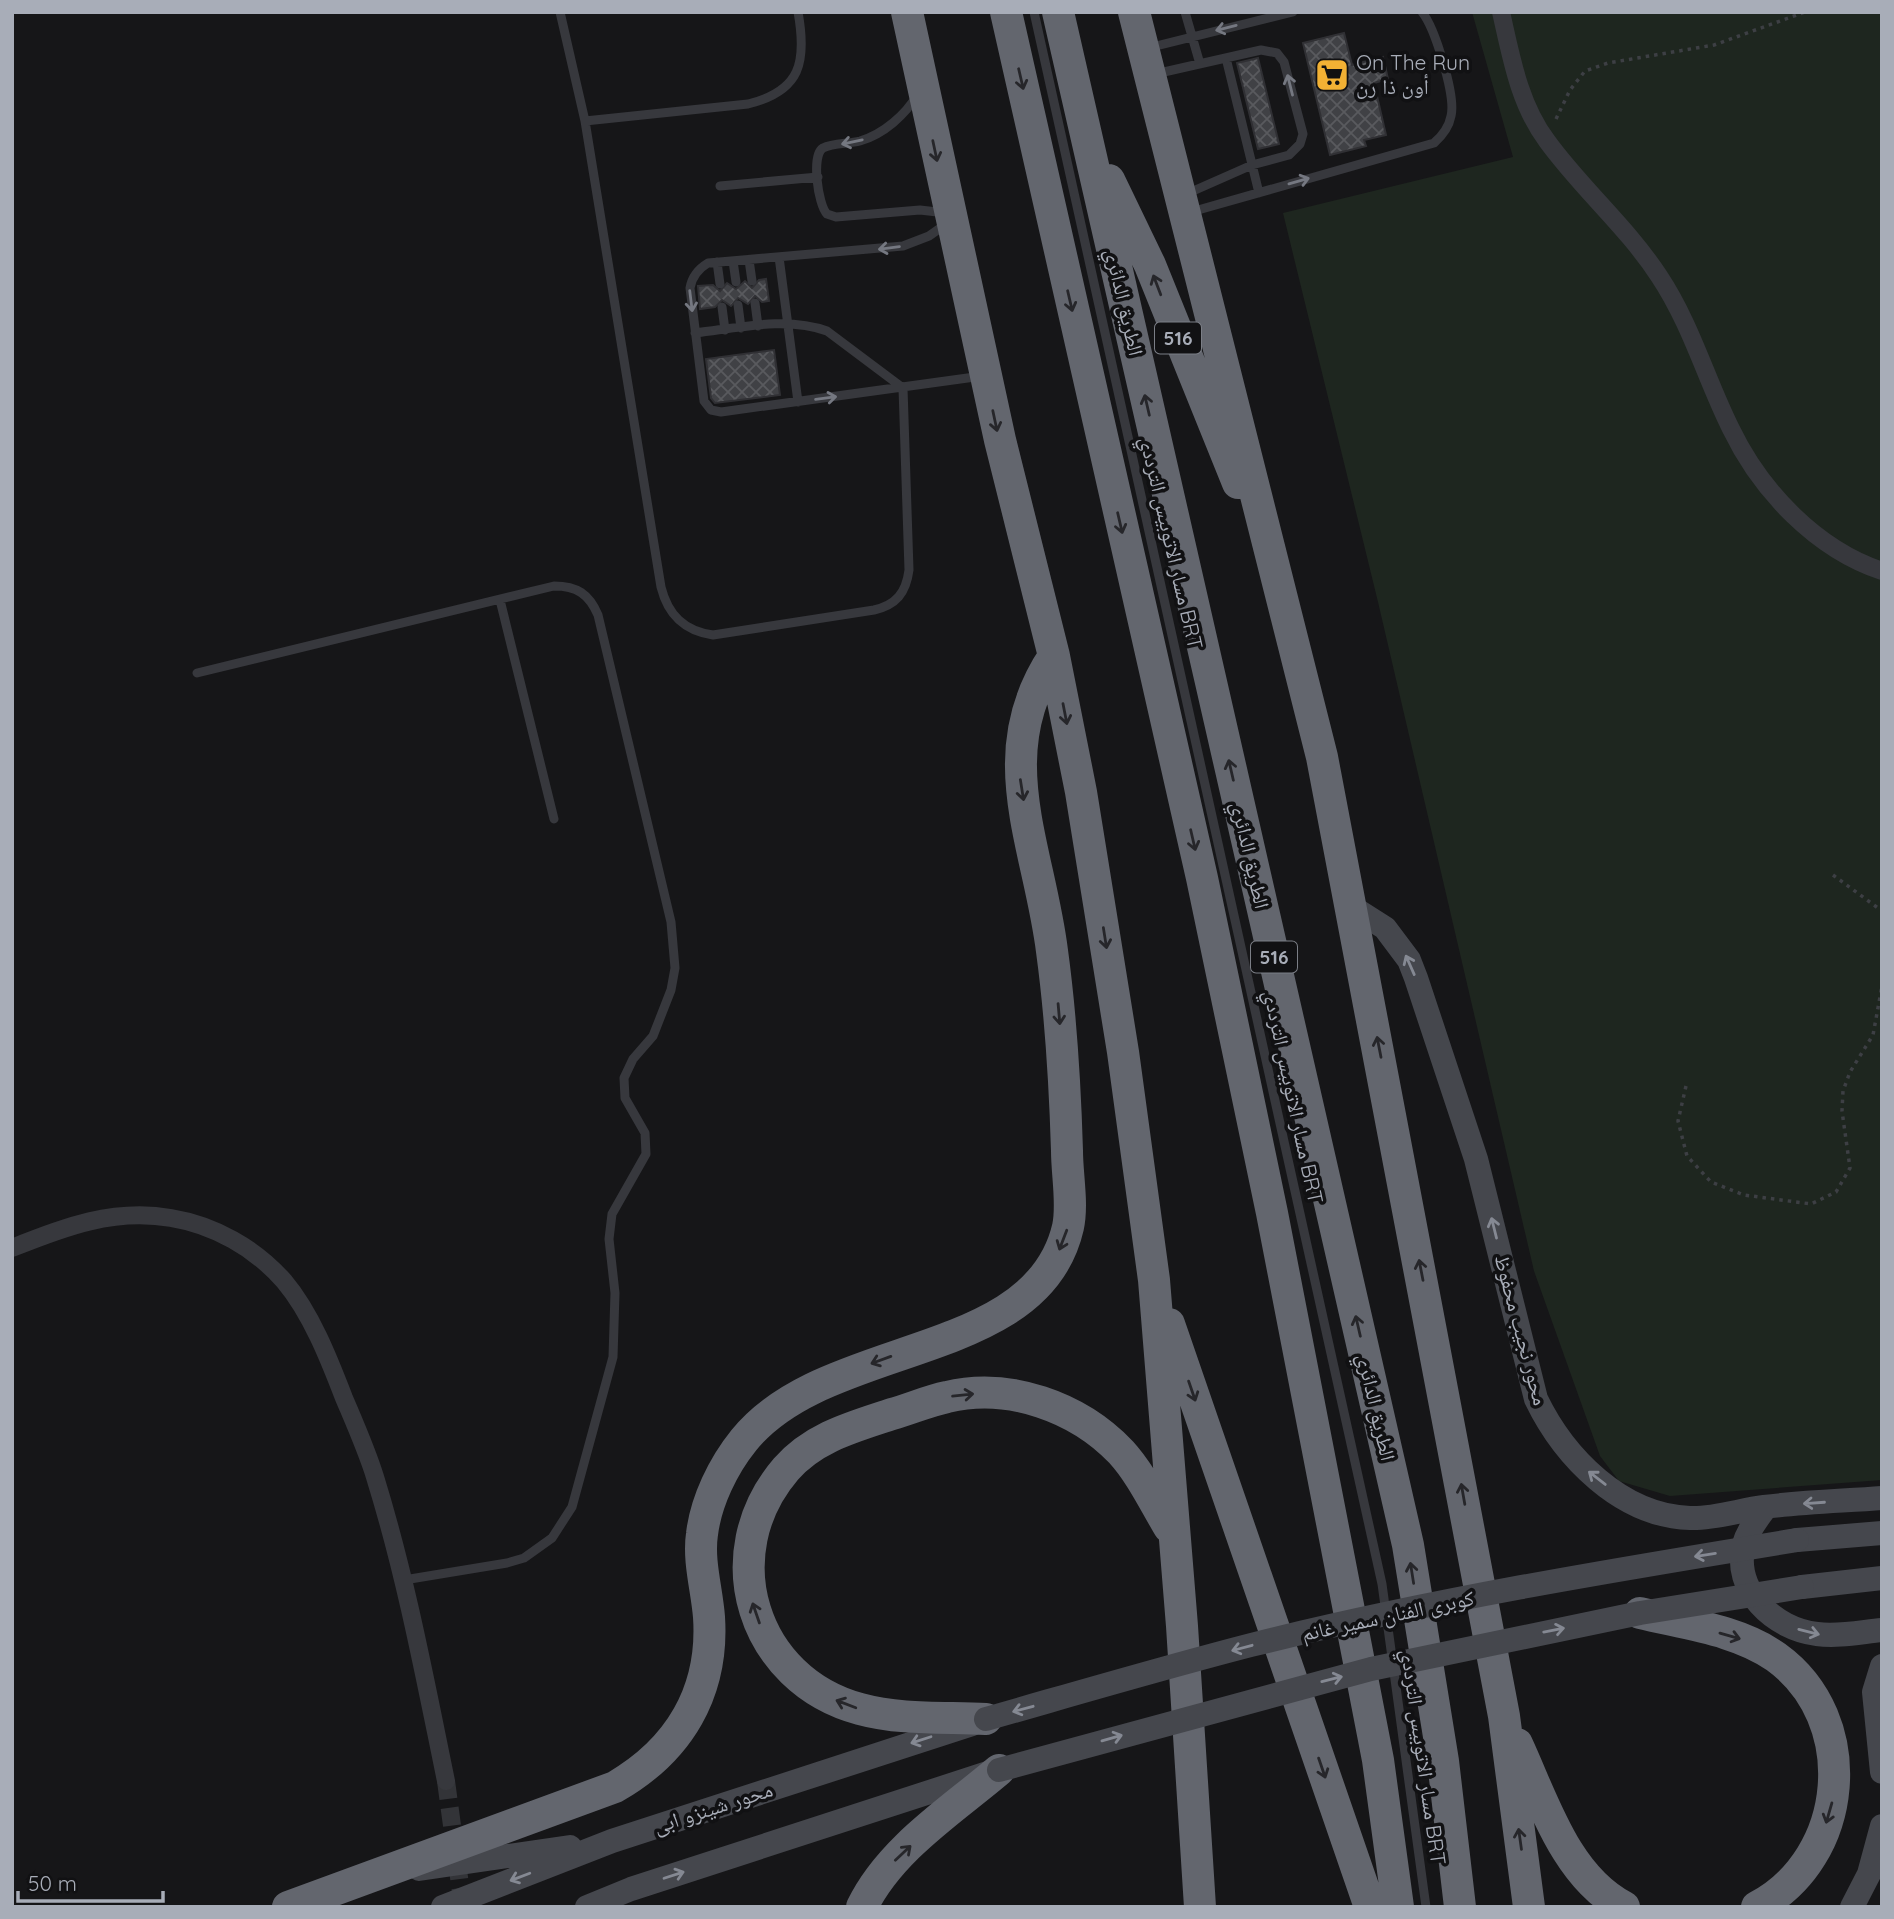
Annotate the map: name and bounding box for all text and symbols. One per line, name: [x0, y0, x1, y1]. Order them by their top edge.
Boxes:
one-way arrow: [1216, 22, 1238, 35]
place label: On The Run أون ذا رن: [1356, 49, 1470, 99]
supermarket icon: On The Run أون ذا رن: [1313, 56, 1351, 94]
one-way arrow: [1014, 67, 1028, 90]
one-way arrow: [1283, 74, 1296, 97]
one-way arrow: [841, 135, 864, 149]
one-way arrow: [929, 139, 943, 162]
one-way arrow: [1288, 174, 1310, 187]
one-way arrow: [878, 242, 901, 255]
street label: الطريق الدائري: [1096, 246, 1150, 359]
one-way arrow: [1150, 275, 1163, 297]
one-way arrow: [1064, 289, 1078, 312]
one-way arrow: [685, 290, 698, 312]
road number: 516: [1155, 322, 1201, 354]
one-way arrow: [814, 391, 836, 404]
one-way arrow: [1139, 394, 1153, 417]
one-way arrow: [989, 409, 1003, 432]
street label: مسار الاتوبيس الترددي BRT: [1131, 434, 1209, 653]
one-way arrow: [1114, 511, 1128, 534]
one-way arrow: [1059, 702, 1073, 725]
one-way arrow: [1224, 759, 1237, 782]
one-way arrow: [1016, 778, 1029, 801]
street label: الطريق الدائري: [1222, 799, 1276, 912]
one-way arrow: [1187, 828, 1201, 851]
one-way arrow: [1099, 926, 1112, 949]
road number: 516: [1251, 942, 1297, 973]
one-way arrow: [1403, 955, 1416, 976]
street label: مسار الاتوبيس الترددي BRT: [1254, 988, 1329, 1207]
one-way arrow: [1053, 1002, 1066, 1025]
one-way arrow: [1371, 1036, 1385, 1059]
one-way arrow: [1487, 1218, 1500, 1240]
one-way arrow: [1055, 1229, 1068, 1251]
street label: محور نجيب محفوظ: [1489, 1251, 1555, 1408]
one-way arrow: [1414, 1259, 1427, 1282]
one-way arrow: [1351, 1316, 1364, 1338]
street label: الطريق الدائري: [1348, 1351, 1402, 1464]
one-way arrow: [870, 1355, 892, 1367]
one-way arrow: [1187, 1379, 1199, 1401]
one-way arrow: [951, 1388, 974, 1401]
one-way arrow: [1588, 1471, 1606, 1486]
one-way arrow: [1456, 1483, 1469, 1506]
one-way arrow: [1803, 1497, 1825, 1510]
one-way arrow: [1694, 1549, 1717, 1562]
one-way arrow: [1405, 1562, 1418, 1584]
street label: كوبرى الفنان سمير غانم: [1299, 1584, 1477, 1648]
one-way arrow: [749, 1603, 761, 1625]
one-way arrow: [1542, 1622, 1565, 1636]
one-way arrow: [1797, 1626, 1819, 1639]
one-way arrow: [1718, 1630, 1741, 1643]
one-way arrow: [1231, 1642, 1254, 1655]
street label: مسار الاتوبيس الترددي BRT: [1392, 1647, 1452, 1867]
one-way arrow: [1320, 1672, 1343, 1685]
one-way arrow: [835, 1696, 857, 1709]
one-way arrow: [1012, 1703, 1034, 1716]
one-way arrow: [1101, 1731, 1123, 1744]
one-way arrow: [910, 1735, 932, 1747]
one-way arrow: [1317, 1757, 1329, 1779]
street label: محور شينزو ابى: [650, 1776, 776, 1840]
one-way arrow: [1822, 1802, 1835, 1824]
one-way arrow: [1514, 1828, 1527, 1851]
one-way arrow: [894, 1844, 911, 1861]
scale bar: [18, 1860, 163, 1904]
one-way arrow: [663, 1868, 685, 1881]
text: 50 m: [28, 1870, 77, 1896]
one-way arrow: [510, 1871, 532, 1884]

